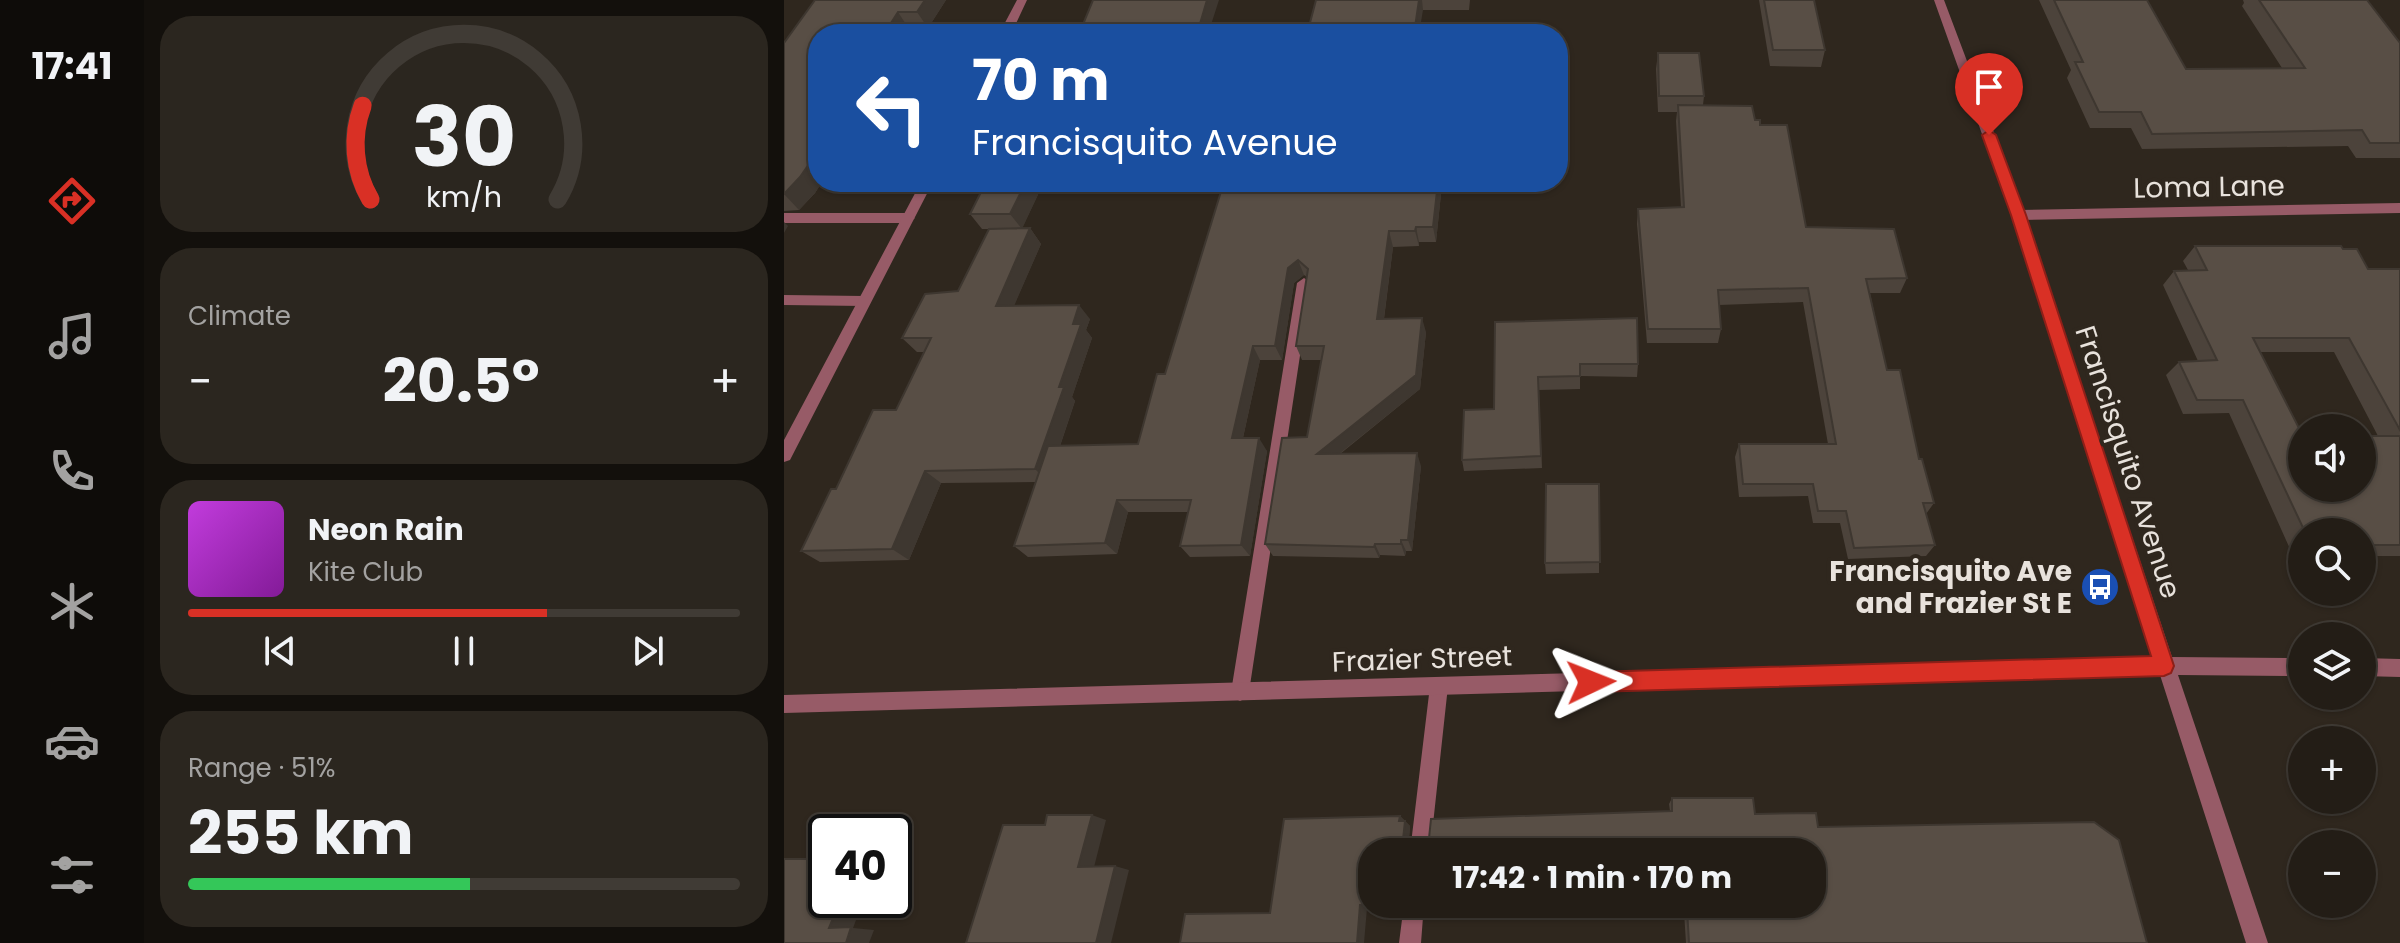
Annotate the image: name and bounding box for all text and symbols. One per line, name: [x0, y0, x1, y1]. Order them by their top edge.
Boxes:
text: 17:41: [32, 41, 112, 92]
text: 70 m: [972, 41, 1110, 120]
pin: [1955, 53, 2023, 135]
icon: left: [840, 56, 944, 160]
icon: arrive: [1967, 65, 2011, 109]
text: 30: [412, 78, 516, 194]
text: Francisquito Avenue: [972, 117, 1338, 168]
street label: Loma Lane: [2133, 166, 2285, 208]
icon: directions: [44, 173, 100, 229]
text: km/h: [426, 177, 502, 217]
text: Climate: [188, 298, 291, 334]
icon: music: [44, 308, 100, 364]
street label: Francisquito Avenue: [2066, 321, 2190, 603]
text: 20.5°: [383, 339, 540, 423]
text: −: [188, 351, 212, 412]
text: +: [710, 351, 740, 412]
map controls: [2288, 414, 2376, 918]
button: sound: [2288, 414, 2376, 502]
icon: phone: [44, 443, 100, 499]
text: Neon Rain: [308, 508, 464, 551]
button: search: [2288, 518, 2376, 606]
place label: Francisquito Ave and Frazier St E: [1829, 552, 2072, 623]
text: Kite Club: [308, 554, 423, 590]
bus stop icon: Francisquito Ave and Frazier St E: [2079, 566, 2121, 608]
icon: climate: [44, 578, 100, 634]
button: layers: [2288, 622, 2376, 710]
icon: previous: [258, 629, 302, 673]
icon: pause: [442, 629, 486, 673]
icon: next: [626, 629, 670, 673]
street label: Frazier Street: [1331, 636, 1513, 682]
position arrow: [1549, 640, 1633, 724]
icon: car: [44, 713, 100, 769]
button: +: [2288, 726, 2376, 814]
text: Range · 51%: [188, 750, 336, 786]
text: 255 km: [188, 791, 414, 875]
speed limit sign: 40: [808, 814, 912, 918]
button: −: [2288, 830, 2376, 918]
icon: filters: [44, 847, 100, 903]
text: 17:42 · 1 min · 170 m: [1452, 856, 1732, 899]

